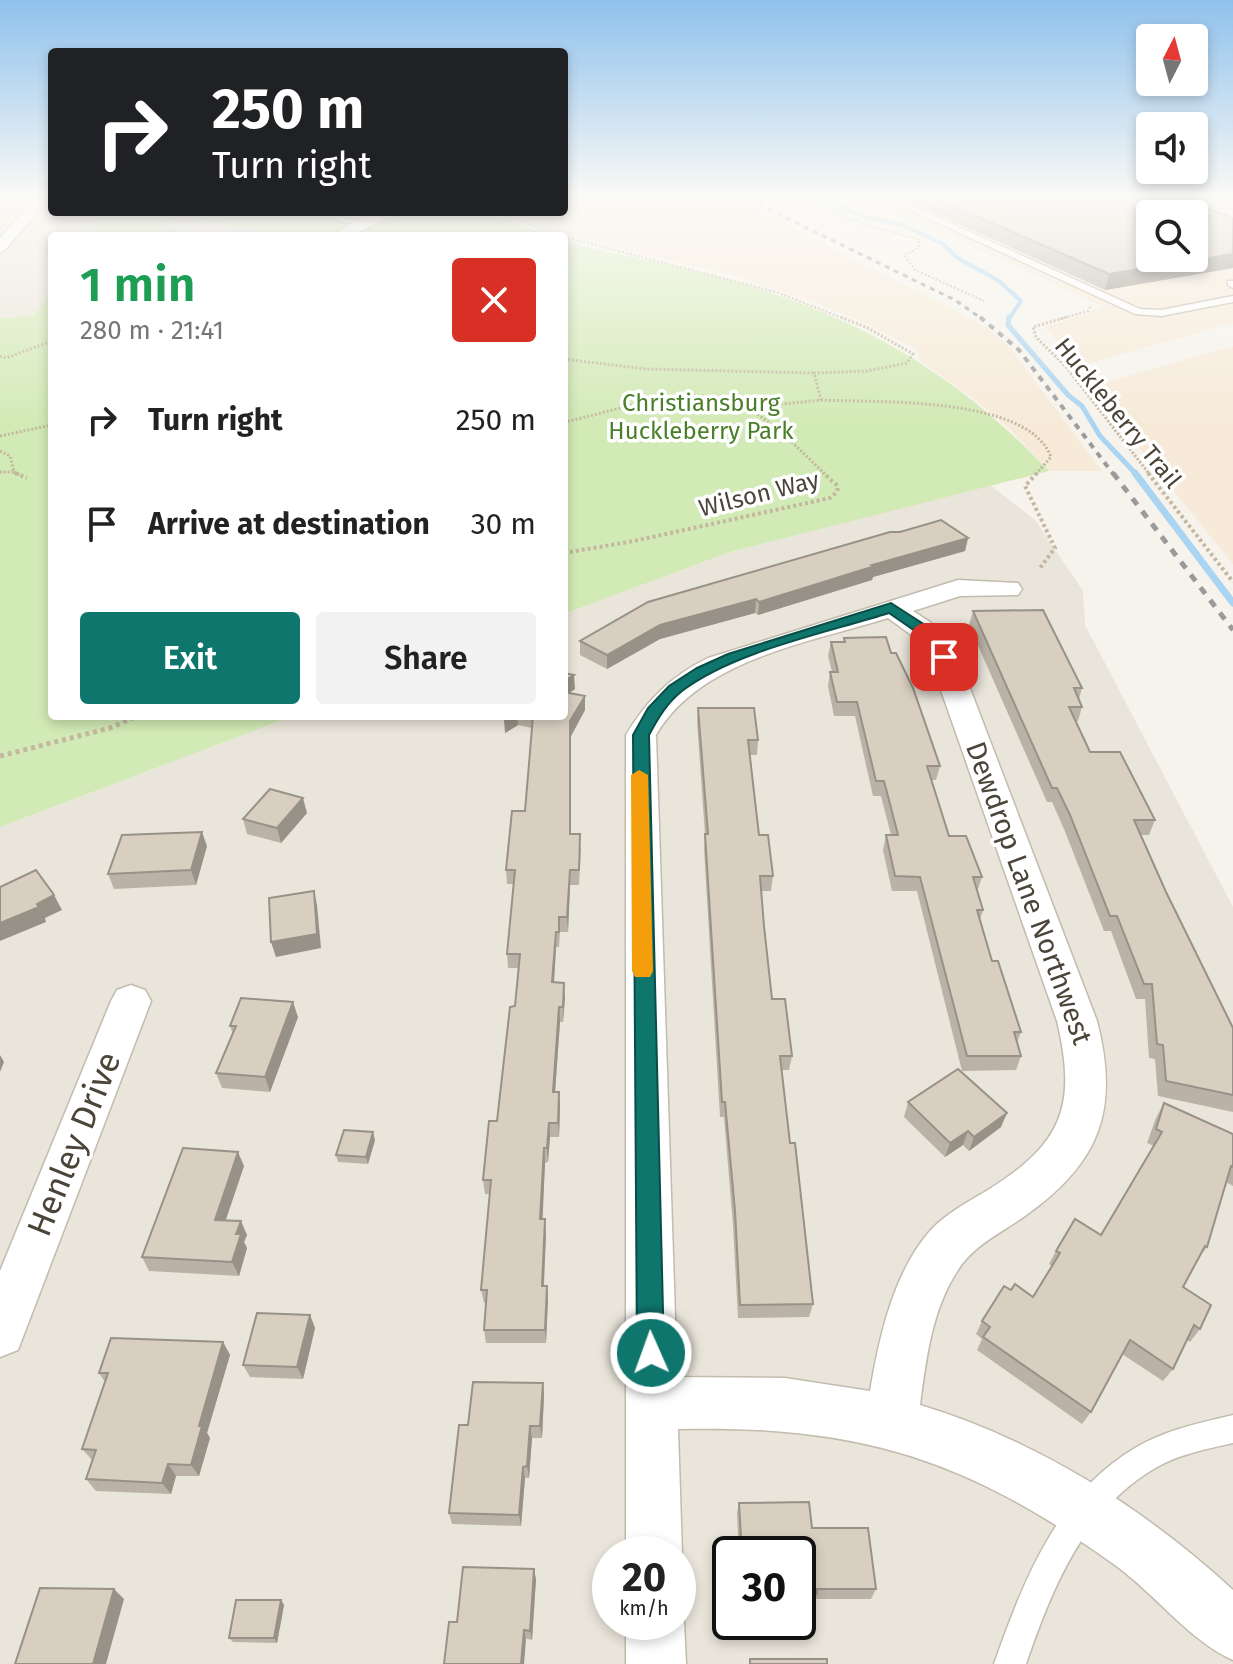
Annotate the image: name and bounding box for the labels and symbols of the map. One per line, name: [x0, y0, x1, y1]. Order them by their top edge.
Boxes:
north arrow: [1136, 24, 1208, 96]
street label: Huckleberry Trail: [1049, 332, 1187, 494]
park label: Christiansburg Huckleberry Park: [608, 389, 794, 445]
street label: Wilson Way: [696, 466, 822, 522]
pin: [910, 623, 978, 691]
street label: Dewdrop Lane Northwest: [959, 737, 1099, 1050]
street label: Henley Drive: [18, 1046, 130, 1242]
position arrow: [609, 1311, 693, 1395]
speed limit sign: 30: [712, 1536, 816, 1640]

